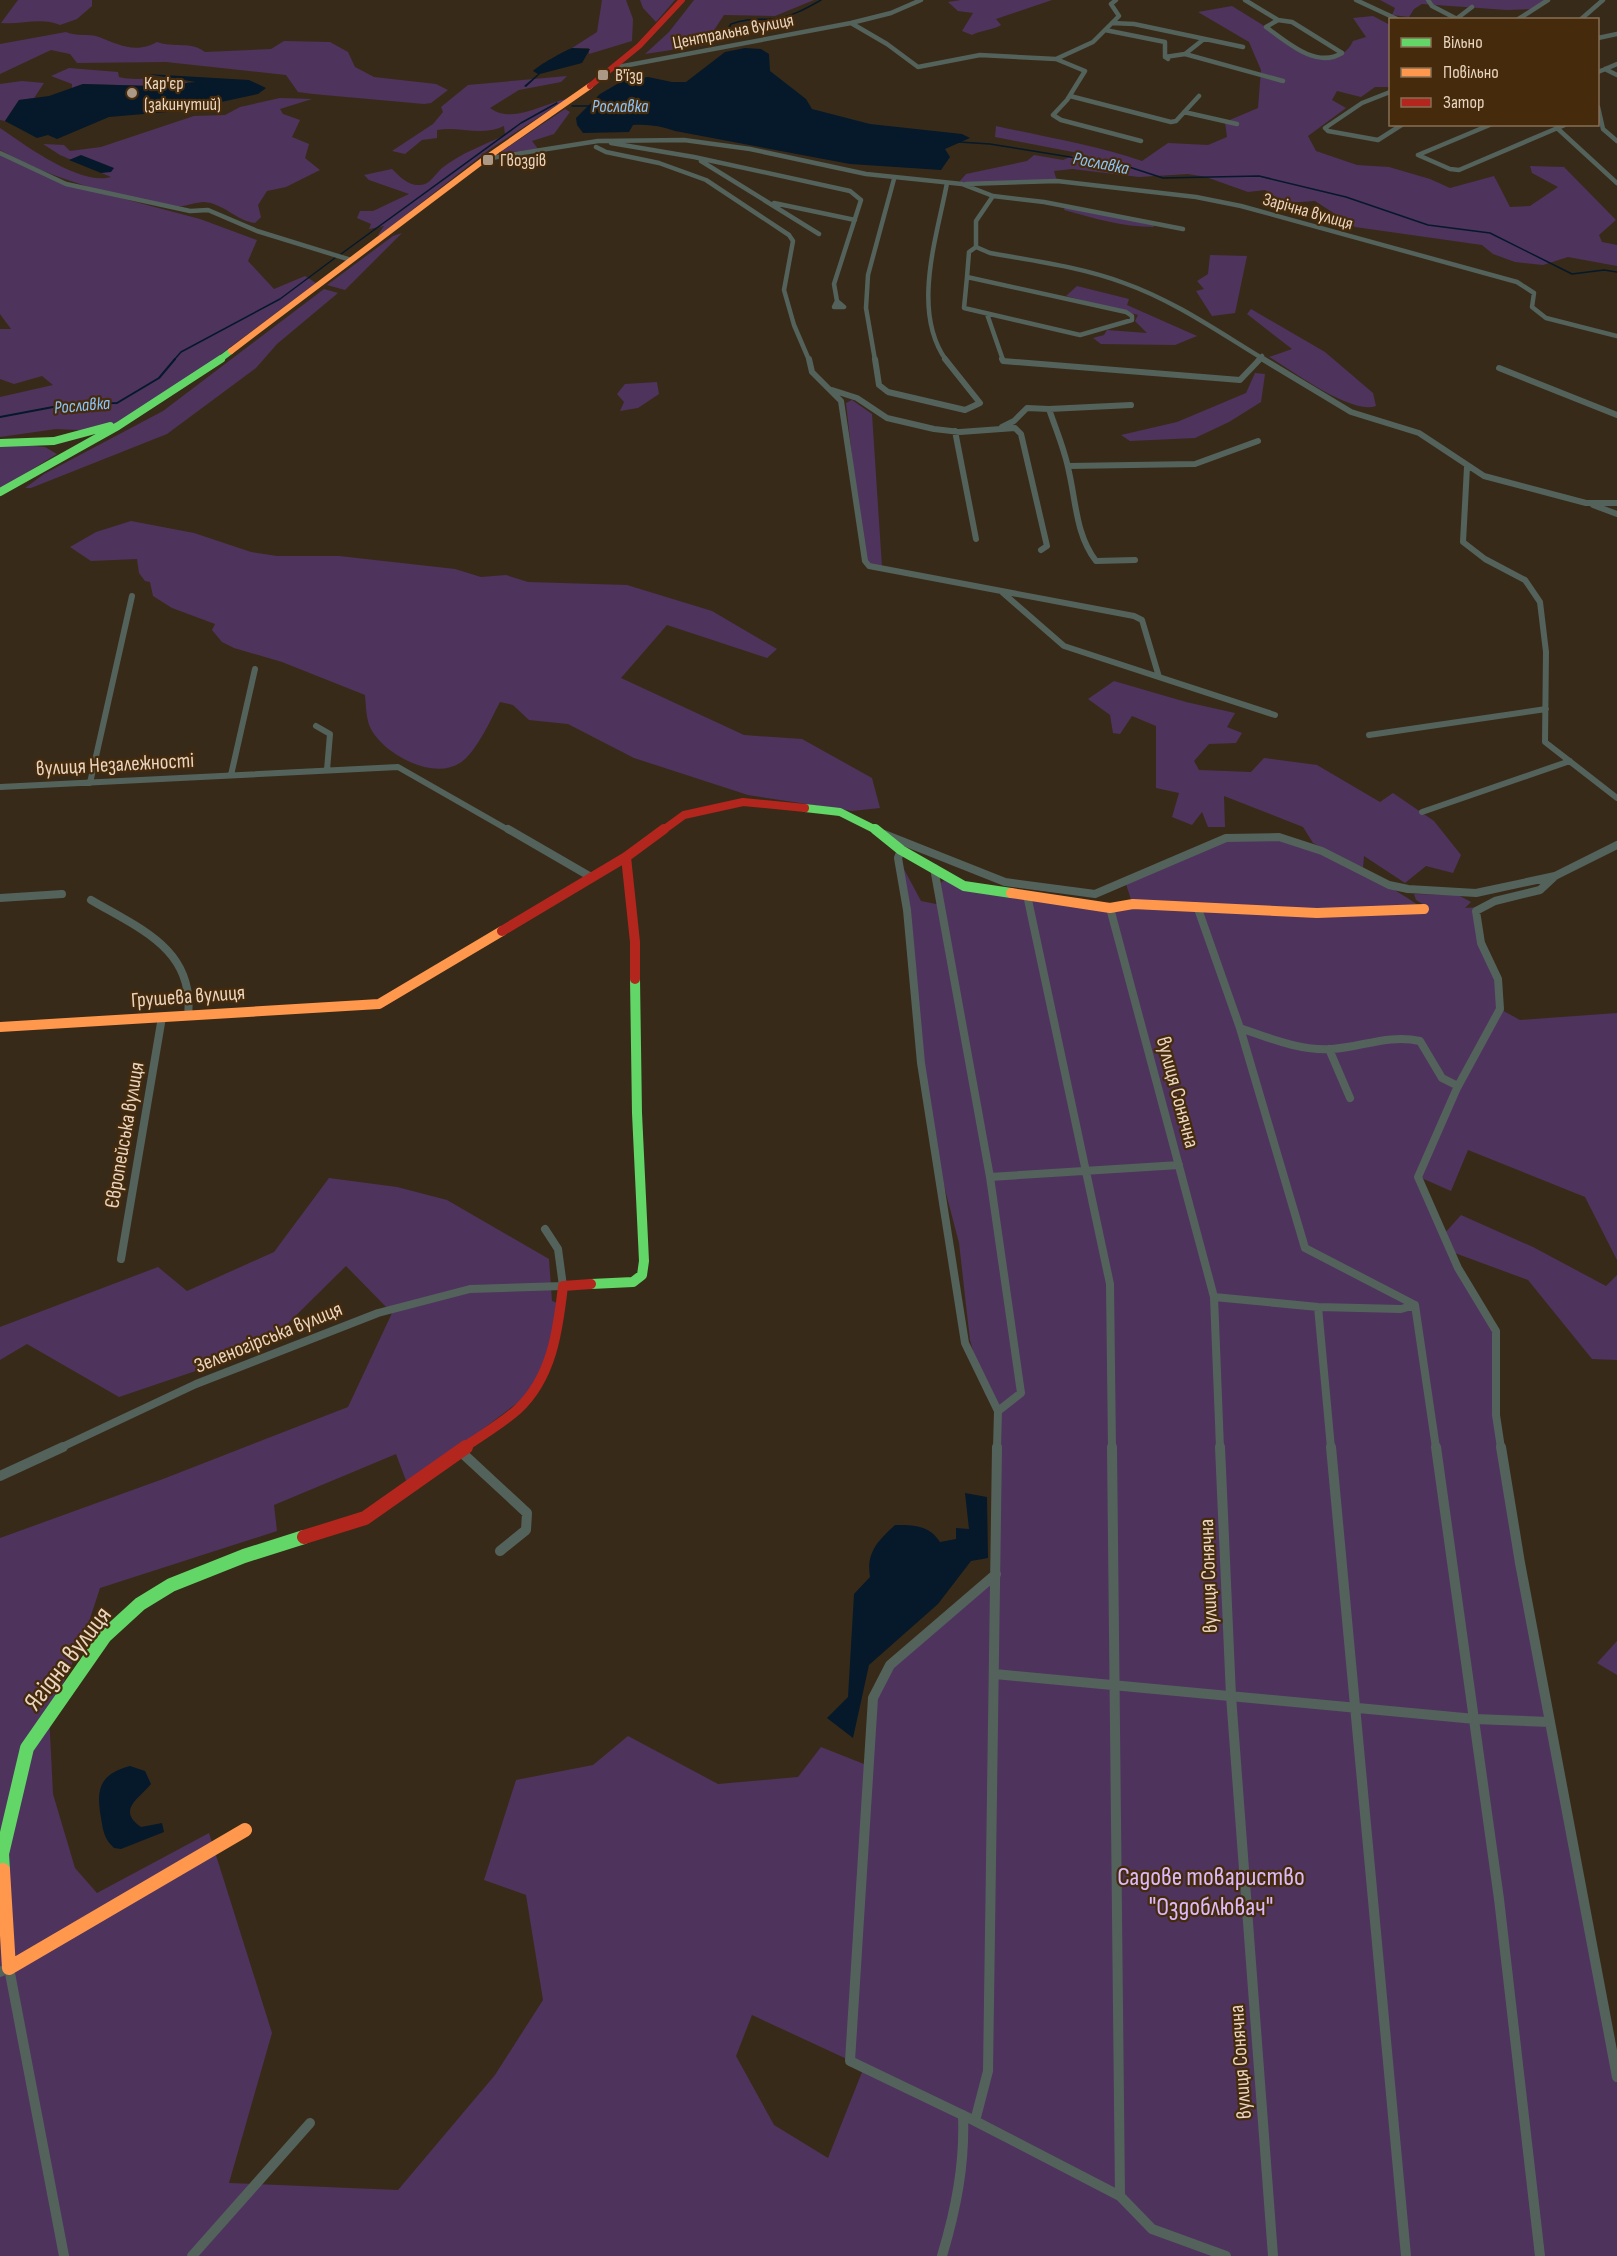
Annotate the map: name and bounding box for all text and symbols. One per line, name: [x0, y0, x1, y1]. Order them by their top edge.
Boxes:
street label: Центральна вулиця: [671, 9, 796, 54]
legend: [1389, 18, 1599, 126]
text: Вільно: [1443, 32, 1483, 53]
text: Повільно: [1443, 62, 1499, 83]
place label: В'їзд: [615, 65, 643, 86]
marker: В'їзд: [596, 68, 610, 82]
place label: Кар'єр (закинутий): [144, 73, 221, 115]
marker: Кар'єр (закинутий): [125, 86, 139, 100]
text: Затор: [1443, 92, 1484, 113]
water label: Рославка: [592, 96, 649, 117]
water label: Рославка: [1071, 148, 1131, 179]
place label: Гвоздів: [500, 150, 546, 171]
marker: Гвоздів: [481, 153, 495, 167]
street label: Зарічна вулиця: [1260, 189, 1355, 234]
water label: Рославка: [53, 393, 112, 418]
street label: вулиця Незалежності: [35, 748, 195, 781]
street label: Грушева вулиця: [130, 980, 246, 1013]
street label: вулиця Сонячна: [1151, 1034, 1204, 1151]
street label: Європейська вулиця: [99, 1060, 150, 1210]
street label: Зеленогірська вулиця: [191, 1296, 346, 1379]
street label: вулиця Сонячна: [1194, 1518, 1223, 1634]
street label: Ягідна вулиця: [18, 1601, 119, 1717]
park label: Садове товариство "Оздоблювач": [1117, 1862, 1305, 1923]
street label: вулиця Сонячна: [1224, 2004, 1257, 2120]

